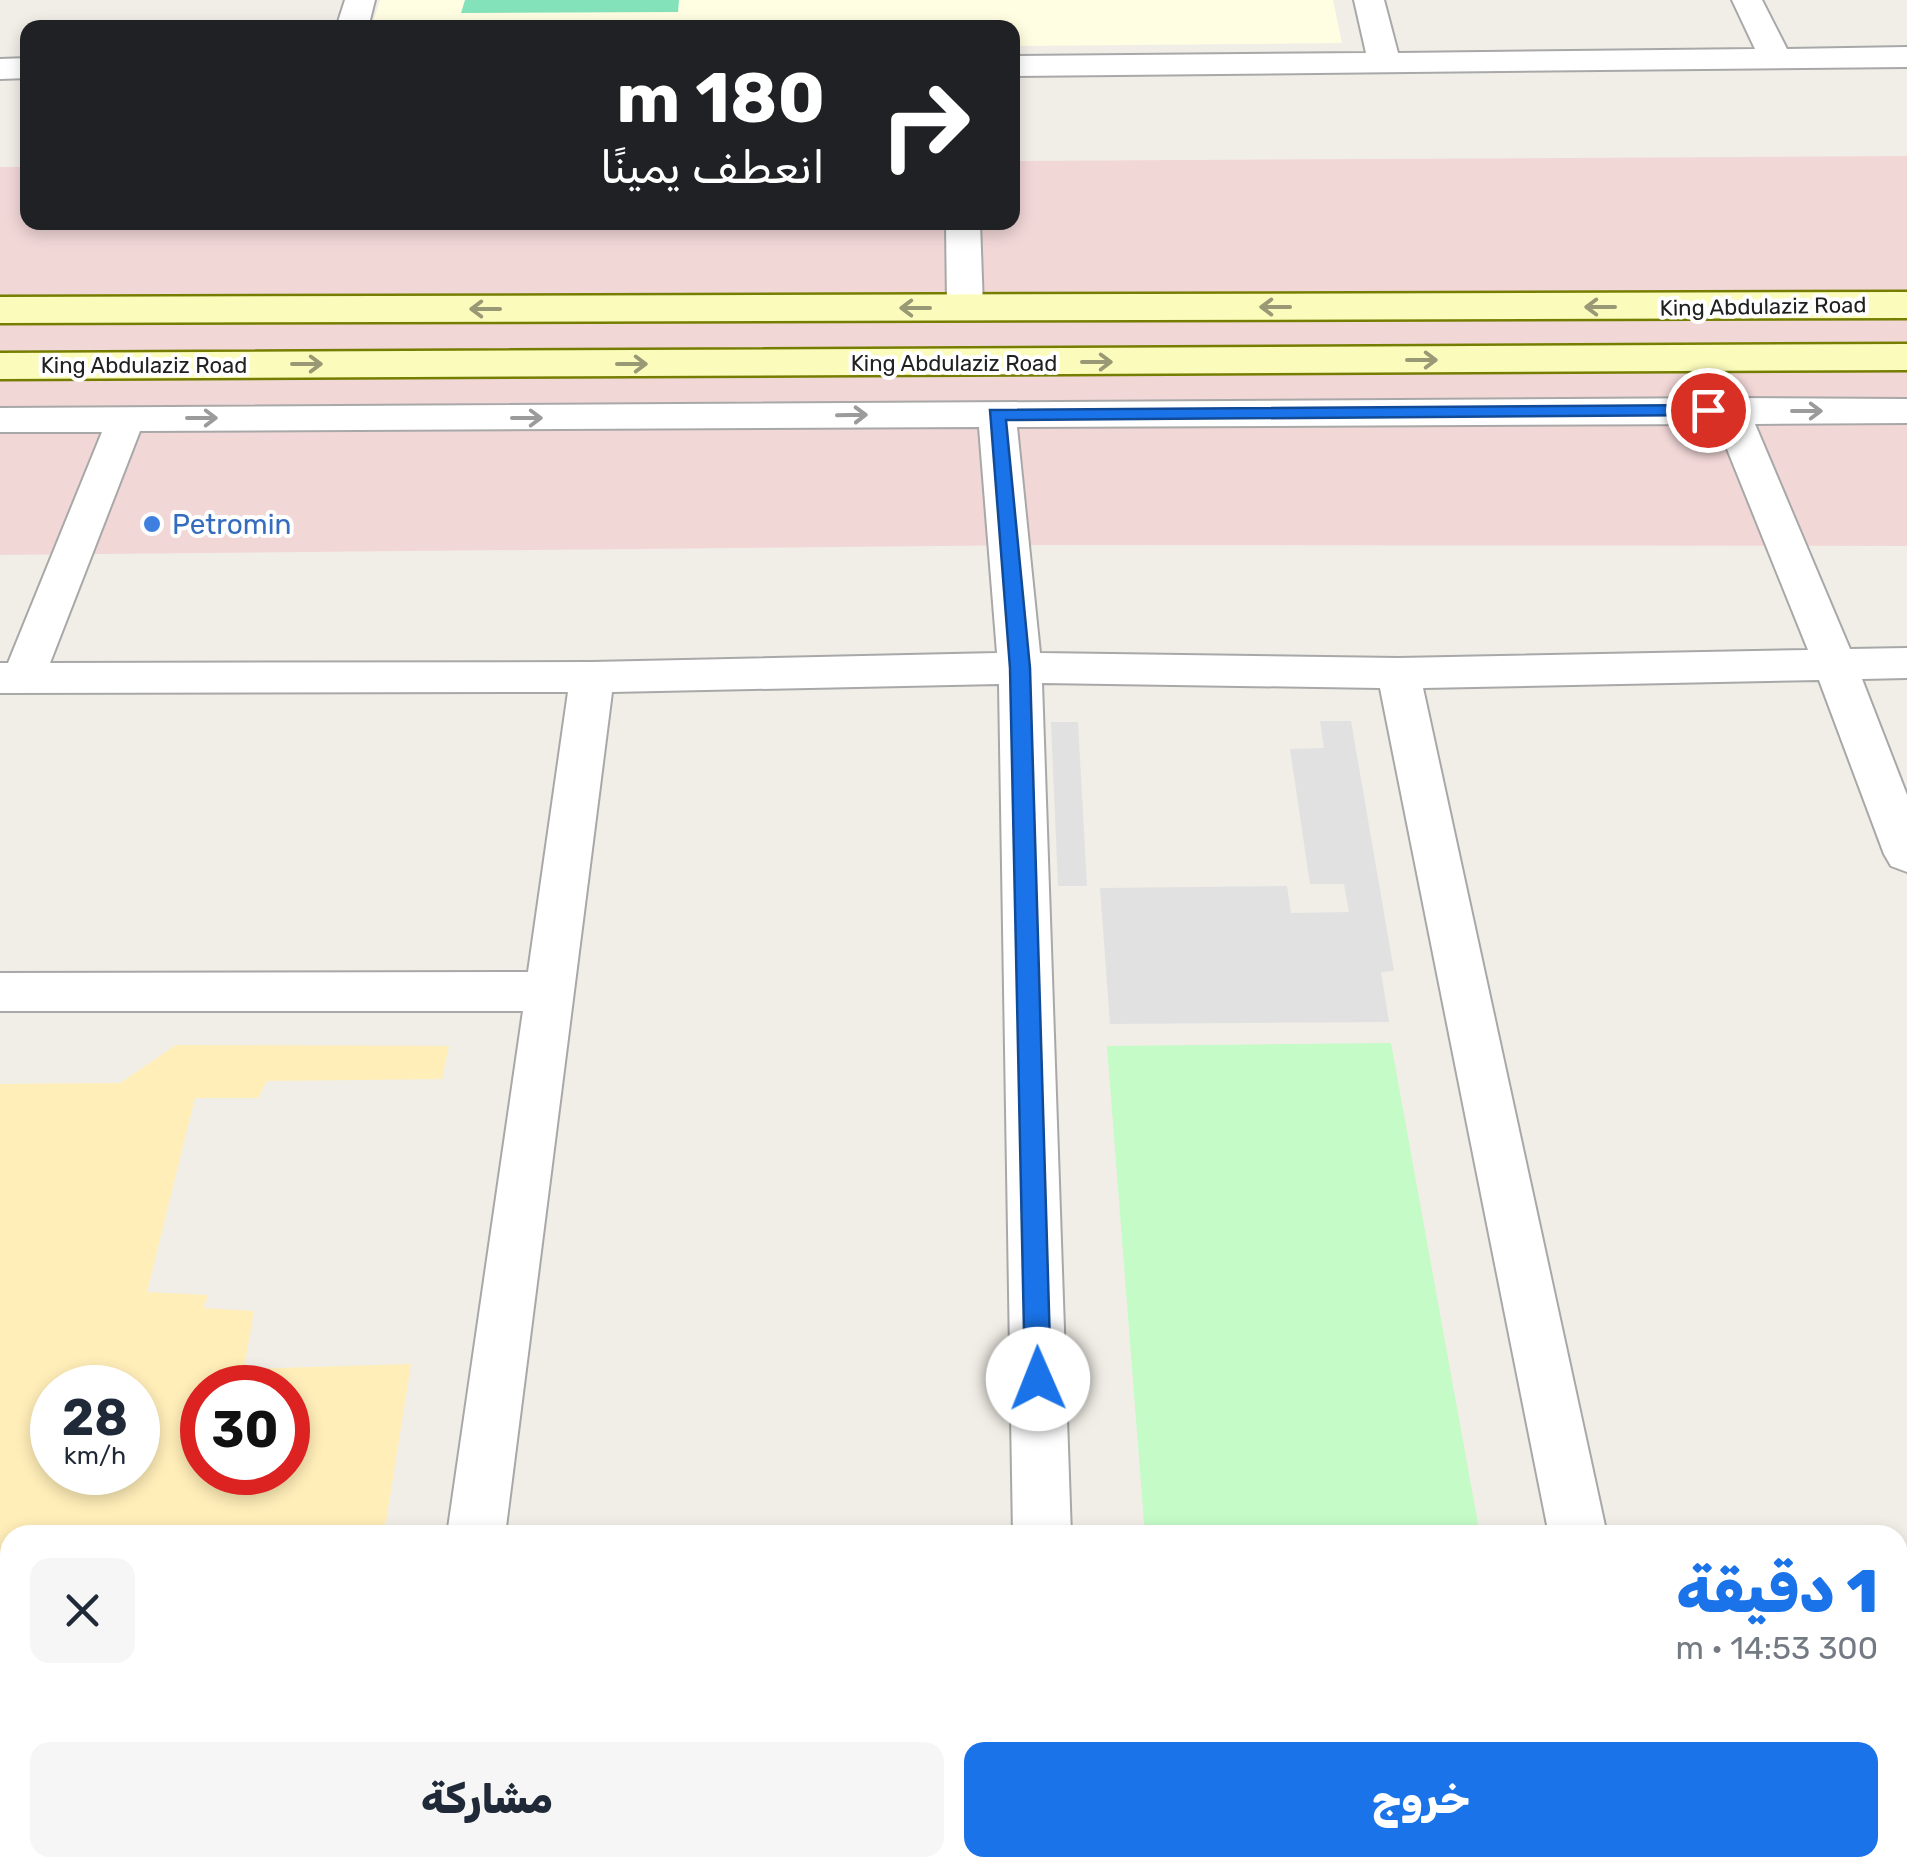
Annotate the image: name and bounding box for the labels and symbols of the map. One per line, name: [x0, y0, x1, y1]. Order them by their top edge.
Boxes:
street label: King Abdulaziz Road: [1659, 291, 1867, 322]
one-way arrow: [899, 298, 932, 318]
one-way arrow: [1259, 298, 1292, 316]
one-way arrow: [1584, 298, 1616, 316]
one-way arrow: [469, 300, 502, 318]
street label: King Abdulaziz Road: [851, 350, 1057, 377]
one-way arrow: [1406, 351, 1438, 370]
street label: King Abdulaziz Road: [41, 352, 247, 379]
one-way arrow: [1081, 353, 1113, 372]
one-way arrow: [290, 354, 323, 374]
one-way arrow: [616, 354, 648, 374]
pin: [1666, 368, 1751, 453]
one-way arrow: [1790, 402, 1823, 420]
one-way arrow: [836, 405, 868, 424]
one-way arrow: [511, 408, 543, 427]
one-way arrow: [186, 409, 218, 428]
place label: Petromin: [172, 508, 291, 541]
marker: Petromin: [141, 513, 163, 535]
position arrow: [986, 1327, 1090, 1431]
speed limit sign: 30: [180, 1365, 310, 1495]

